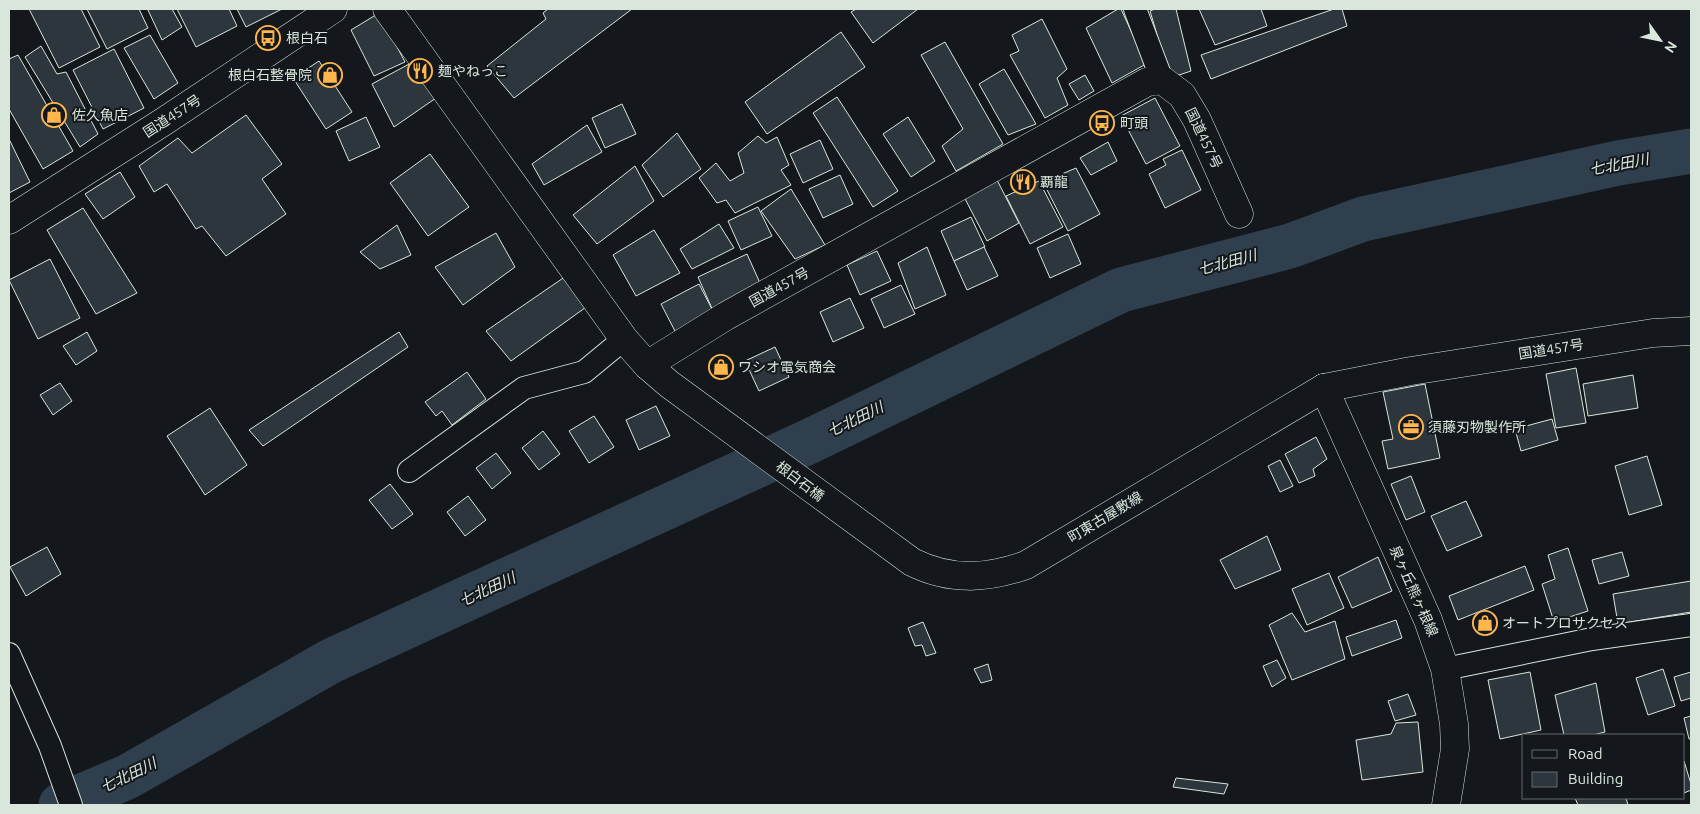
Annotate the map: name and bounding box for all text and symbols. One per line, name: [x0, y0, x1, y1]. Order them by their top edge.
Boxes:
north arrow: [1635, 15, 1685, 65]
bus stop icon: 根白石: [255, 25, 281, 51]
place label: 根白石: [286, 30, 328, 46]
text: N: [1661, 38, 1680, 56]
restaurant icon: 麺やねっこ: [407, 58, 433, 84]
shop icon: 根白石整骨院: [317, 62, 343, 88]
place label: 麺やねっこ: [438, 63, 508, 79]
place label: 根白石整骨院: [228, 67, 312, 83]
street label: 国道457号: [140, 91, 204, 141]
shop icon: 佐久魚店: [41, 102, 67, 128]
street label: 国道457号: [1182, 105, 1226, 171]
place label: 佐久魚店: [72, 107, 128, 123]
bus stop icon: 町頭: [1089, 110, 1115, 136]
place label: 町頭: [1120, 115, 1148, 131]
water label: 七北田川: [1588, 150, 1652, 178]
restaurant icon: 覇龍: [1010, 169, 1036, 195]
place label: 覇龍: [1040, 174, 1068, 190]
water label: 七北田川: [1196, 246, 1260, 278]
street label: 国道457号: [746, 264, 812, 310]
street label: 国道457号: [1517, 336, 1585, 362]
shop icon: ワシオ電気商会: [708, 354, 734, 380]
place label: ワシオ電気商会: [738, 359, 836, 375]
water label: 七北田川: [824, 397, 887, 440]
office icon: 須藤刃物製作所: [1398, 414, 1424, 440]
place label: 須藤刃物製作所: [1428, 419, 1526, 435]
street label: 根白石橋: [773, 458, 827, 504]
street label: 町東古屋敷線: [1065, 489, 1145, 545]
street label: 泉ヶ丘熊ヶ根線: [1387, 543, 1441, 639]
water label: 七北田川: [456, 568, 520, 609]
shop icon: オートプロサクセス: [1472, 610, 1498, 636]
place label: オートプロサクセス: [1502, 615, 1628, 631]
legend: [1522, 734, 1685, 799]
text: Road: [1568, 745, 1603, 762]
water label: 七北田川: [97, 753, 160, 796]
text: Building: [1568, 770, 1623, 787]

